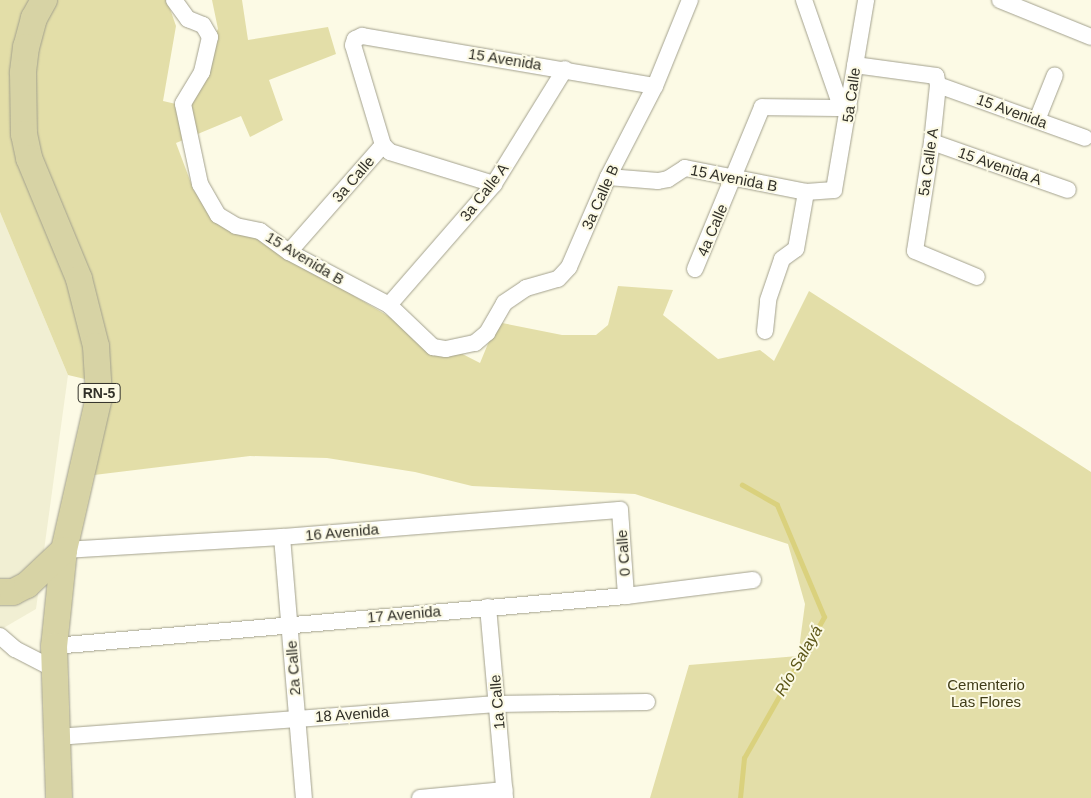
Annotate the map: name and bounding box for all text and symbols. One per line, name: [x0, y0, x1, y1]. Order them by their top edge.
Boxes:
street label: 15 Avenida: [467, 44, 543, 74]
street label: 5a Calle: [838, 66, 864, 124]
street label: 15 Avenida: [974, 90, 1050, 132]
street label: 5a Calle A: [914, 126, 942, 198]
street label: 15 Avenida A: [955, 143, 1045, 189]
street label: 3a Calle: [328, 152, 378, 206]
street label: 3a Calle A: [456, 159, 512, 225]
street label: 15 Avenida B: [689, 161, 779, 195]
street label: 3a Calle B: [578, 162, 622, 232]
street label: 4a Calle: [693, 201, 731, 259]
street label: 15 Avenida B: [262, 227, 348, 289]
road number: RN-5: [76, 382, 122, 404]
street label: 16 Avenida: [304, 520, 380, 544]
street label: 0 Calle: [612, 529, 634, 577]
street label: 17 Avenida: [366, 602, 442, 626]
water label: Río Salayá: [771, 622, 827, 700]
street label: 2a Calle: [282, 640, 304, 696]
street label: 1a Calle: [486, 674, 508, 730]
park label: Cementerio Las Flores: [947, 675, 1025, 710]
street label: 18 Avenida: [314, 702, 390, 726]

